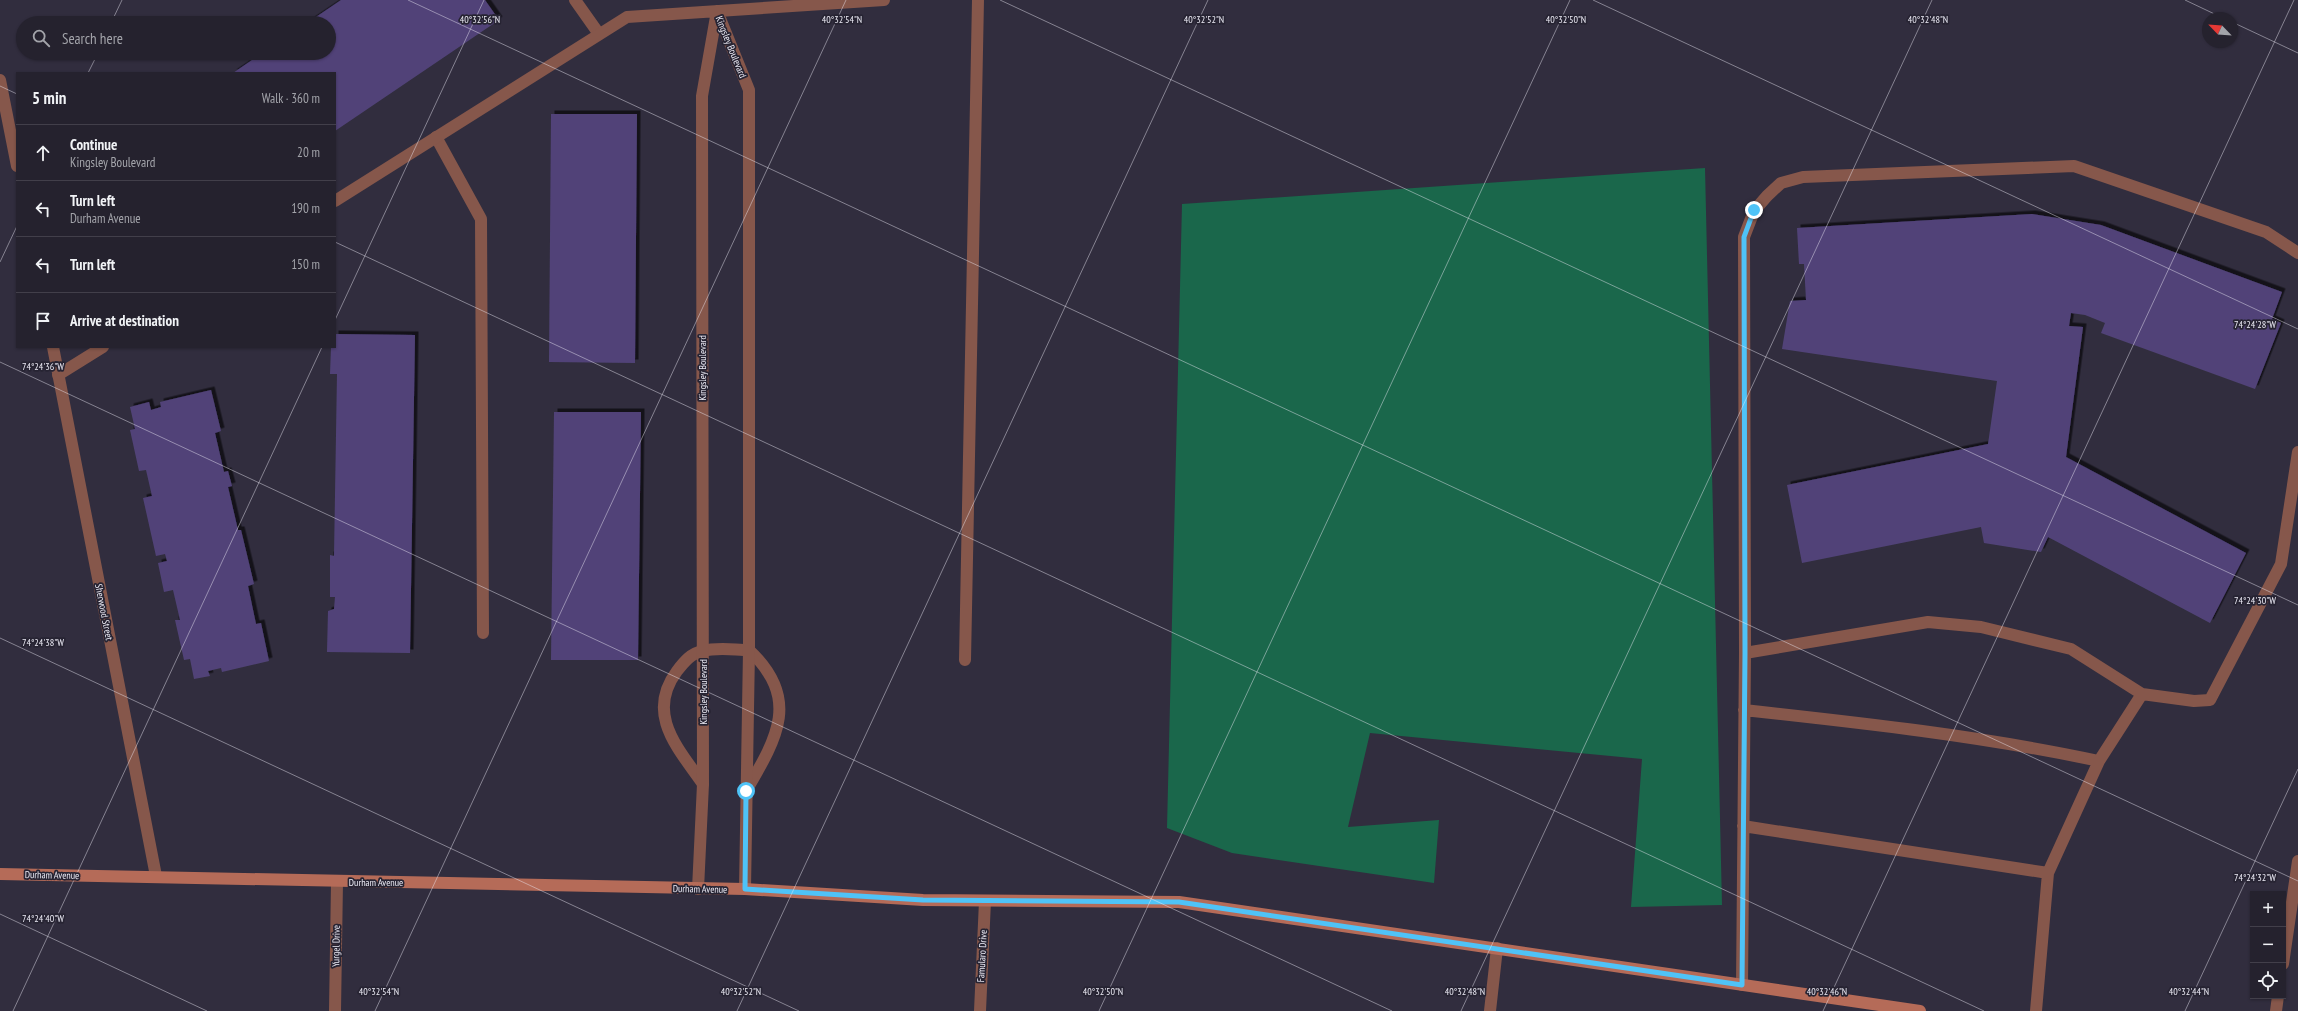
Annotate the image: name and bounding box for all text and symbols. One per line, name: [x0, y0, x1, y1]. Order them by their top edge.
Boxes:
north arrow: [2202, 12, 2238, 48]
text: 40°32'56"N: [460, 13, 500, 26]
text: 40°32'54"N: [822, 13, 862, 26]
text: 40°32'52"N: [1184, 13, 1224, 26]
text: 40°32'50"N: [1546, 13, 1586, 26]
text: 40°32'48"N: [1908, 13, 1948, 26]
street label: Kingsley Boulevard: [713, 14, 749, 80]
search box: [16, 16, 336, 60]
icon: search: [30, 27, 52, 49]
text: Search here: [62, 29, 123, 48]
text: 5 min: [32, 87, 66, 109]
text: Walk · 360 m: [262, 90, 320, 107]
text: Continue: [70, 135, 117, 154]
icon: ahead: [32, 142, 54, 164]
text: 20 m: [297, 144, 320, 161]
text: Kingsley Boulevard: [70, 154, 155, 171]
text: Turn left: [70, 191, 115, 210]
icon: left: [32, 198, 54, 220]
text: 190 m: [291, 200, 320, 217]
route end: [1745, 201, 1763, 219]
text: Durham Avenue: [70, 210, 141, 227]
icon: left: [32, 254, 54, 276]
text: Turn left: [70, 255, 115, 274]
text: 150 m: [291, 256, 320, 273]
icon: arrive: [32, 310, 54, 332]
text: Arrive at destination: [70, 311, 179, 330]
text: 74°24'28"W: [2234, 318, 2276, 331]
street label: Kingsley Boulevard: [696, 335, 709, 401]
text: 74°24'36"W: [22, 360, 64, 373]
street label: Sherwood Street: [92, 583, 116, 642]
text: 74°24'30"W: [2234, 594, 2276, 607]
text: 74°24'38"W: [22, 636, 64, 649]
street label: Kingsley Boulevard: [697, 659, 710, 725]
route start: [737, 782, 755, 800]
street label: Durham Avenue: [25, 868, 79, 882]
text: 74°24'32"W: [2234, 871, 2276, 884]
street label: Durham Avenue: [349, 876, 403, 889]
street label: Durham Avenue: [673, 882, 727, 896]
map controls: [2250, 891, 2286, 999]
button: +: [2250, 891, 2286, 927]
text: 74°24'40"W: [22, 912, 64, 925]
street label: Yurgel Drive: [329, 925, 343, 967]
button: −: [2250, 927, 2286, 963]
street label: Famularo Drive: [974, 929, 990, 983]
button: locate: [2250, 963, 2286, 999]
text: 40°32'54"N: [359, 985, 399, 998]
text: 40°32'52"N: [721, 985, 761, 998]
text: 40°32'50"N: [1083, 985, 1123, 998]
text: 40°32'48"N: [1445, 985, 1485, 998]
text: 40°32'46"N: [1807, 985, 1847, 998]
text: 40°32'44"N: [2169, 985, 2209, 998]

